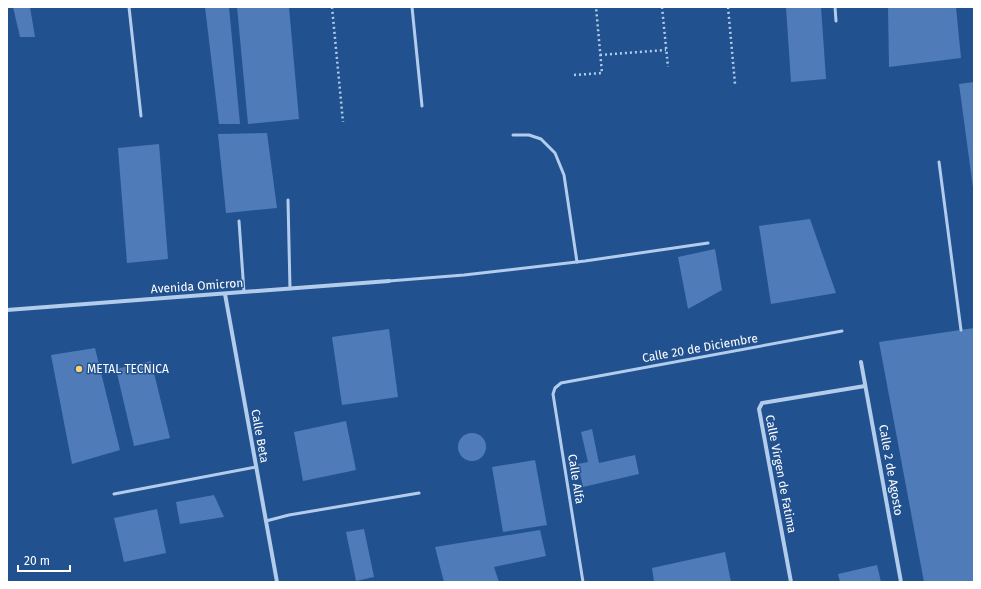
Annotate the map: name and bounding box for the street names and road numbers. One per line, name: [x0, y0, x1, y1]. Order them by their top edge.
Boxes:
street label: Avenida Omicron: [150, 276, 244, 296]
street label: Calle 20 de Diciembre: [641, 331, 759, 365]
street label: Calle Beta: [248, 408, 272, 464]
street label: Calle Virgen de Fatima: [763, 414, 799, 534]
street label: Calle 2 de Agosto: [876, 423, 906, 517]
street label: Calle Alfa: [565, 453, 587, 505]

